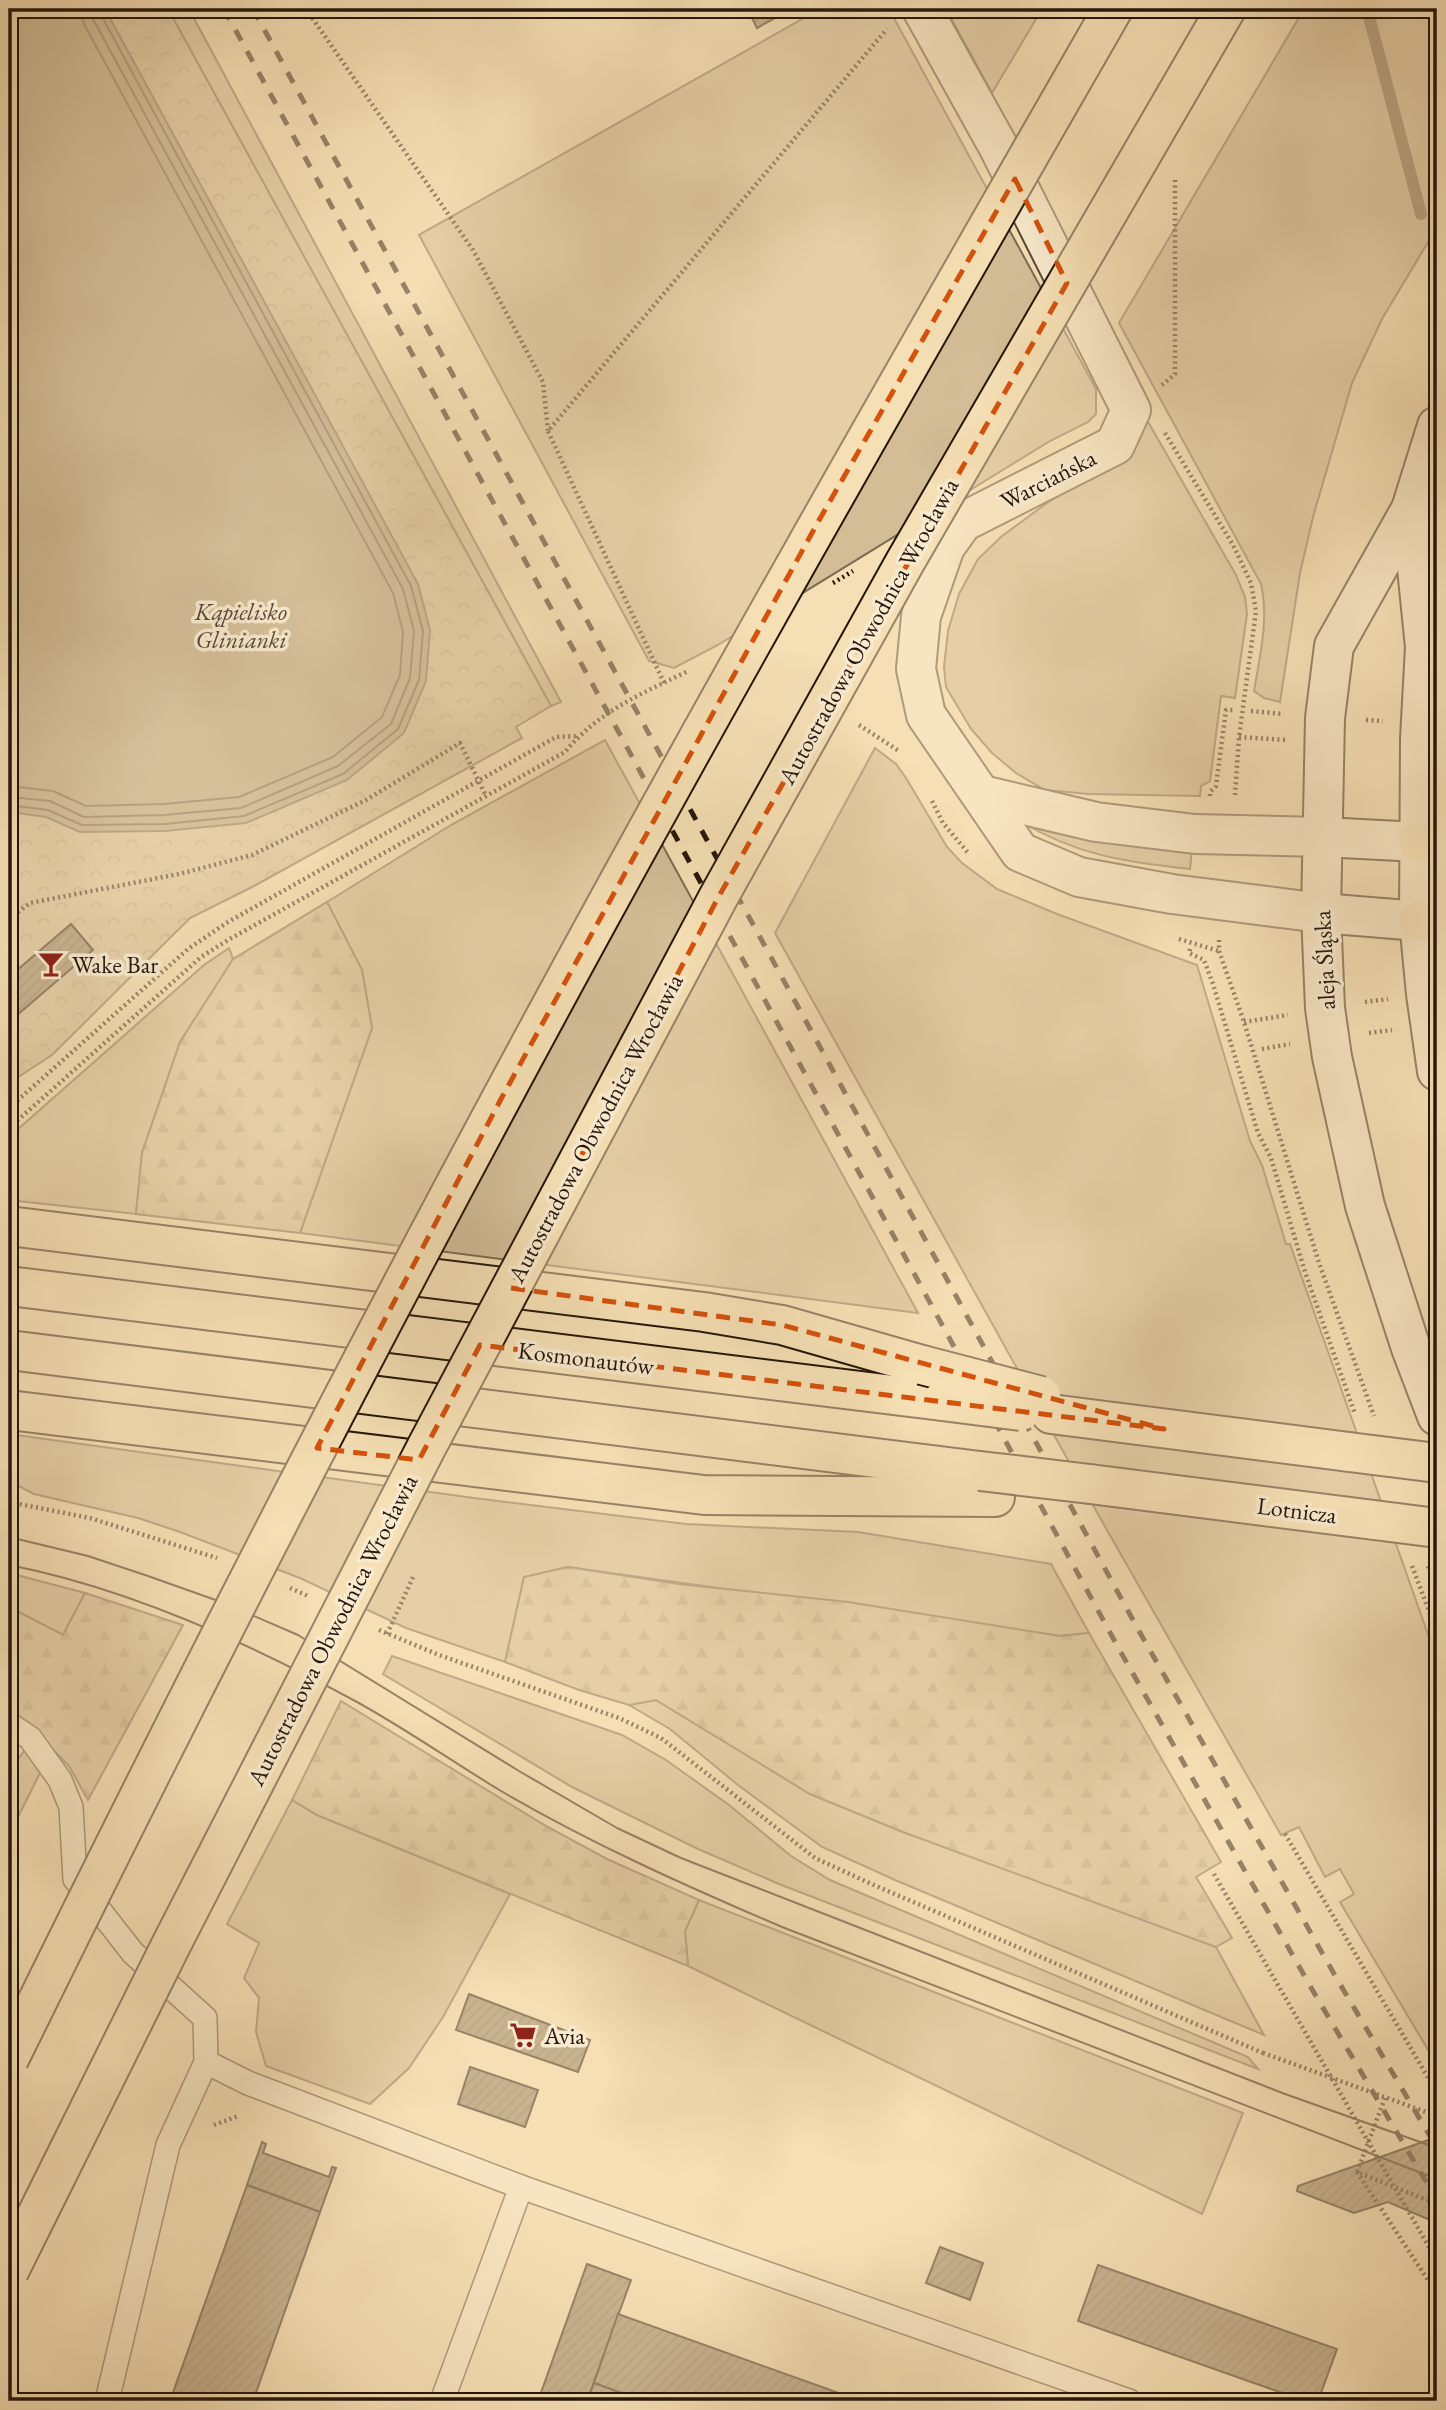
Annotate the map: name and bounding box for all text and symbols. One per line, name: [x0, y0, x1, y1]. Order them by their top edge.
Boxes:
street label: Warciańska: [995, 441, 1102, 516]
street label: Autostradowa Obwodnica Wrocławia: [770, 472, 965, 790]
park label: Kąpielisko Glinianki: [194, 596, 288, 655]
street label: aleja Śląska: [1306, 909, 1342, 1011]
bar icon: Wake Bar: [36, 949, 66, 979]
place label: Wake Bar: [72, 949, 158, 980]
street label: Autostradowa Obwodnica Wrocławia: [500, 968, 690, 1289]
street label: Kosmonautów: [516, 1334, 656, 1382]
street label: Autostradowa Obwodnica Wrocławia: [239, 1469, 424, 1792]
street label: Lotnicza: [1256, 1490, 1339, 1530]
supermarket icon: Avia: [508, 2020, 538, 2050]
place label: Avia: [543, 2020, 585, 2051]

